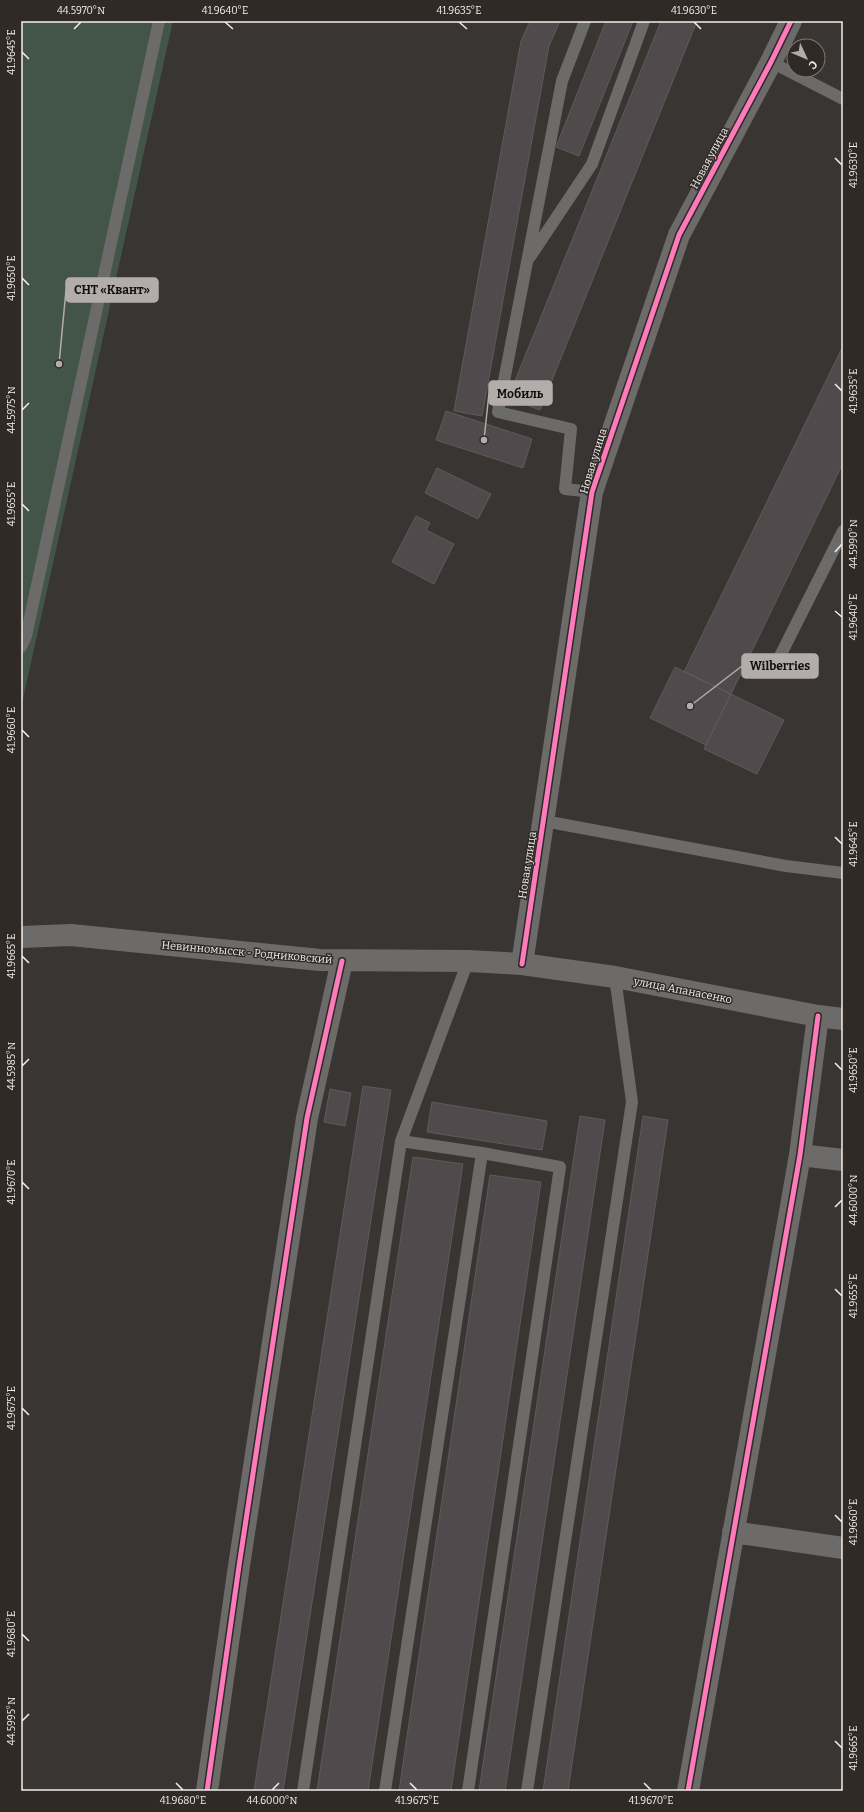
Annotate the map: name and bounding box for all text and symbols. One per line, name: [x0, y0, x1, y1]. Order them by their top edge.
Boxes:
text: 44.5970°N: [57, 5, 105, 17]
text: 41.9640°E: [202, 5, 248, 17]
text: 41.9635°E: [437, 5, 481, 17]
text: 41.9630°E: [671, 5, 717, 17]
text: 41.9645°E: [6, 29, 18, 75]
north arrow: [786, 38, 826, 78]
text: С: [806, 58, 820, 72]
street label: Новая улица: [688, 125, 731, 191]
text: 41.9630°E: [848, 142, 860, 188]
text: 41.9650°E: [6, 255, 18, 301]
callout: СНТ «Квант»: [66, 278, 158, 302]
text: СНТ «Квант»: [74, 283, 150, 297]
text: 41.9635°E: [848, 369, 860, 413]
callout: Мобиль: [489, 381, 552, 405]
text: 44.5975°N: [6, 386, 18, 434]
text: Мобиль: [497, 387, 544, 401]
street label: Новая улица: [577, 427, 610, 495]
text: 41.9655°E: [6, 482, 18, 526]
text: 44.5990°N: [848, 519, 860, 569]
text: 41.9640°E: [848, 594, 860, 640]
callout: Wilberries: [742, 654, 818, 678]
text: Wilberries: [750, 659, 810, 673]
text: 41.9660°E: [6, 707, 18, 753]
text: 41.9645°E: [848, 821, 860, 867]
street label: Новая улица: [516, 831, 539, 900]
text: 41.9665°E: [6, 933, 18, 979]
street label: Невинномысск - Родниковский: [161, 939, 333, 966]
street label: улица Апанасенко: [632, 974, 733, 1006]
text: 44.5985°N: [6, 1042, 18, 1090]
text: 41.9650°E: [848, 1047, 860, 1093]
text: 41.9670°E: [6, 1159, 18, 1205]
text: 44.6000°N: [848, 1174, 860, 1225]
text: 41.9655°E: [848, 1274, 860, 1318]
text: 41.9675°E: [6, 1386, 18, 1430]
text: 41.9660°E: [848, 1499, 860, 1545]
text: 41.9680°E: [6, 1611, 18, 1657]
text: 44.5995°N: [6, 1697, 18, 1745]
text: 41.9665°E: [848, 1725, 860, 1771]
text: 41.9680°E: [160, 1795, 206, 1807]
text: 44.6000°N: [247, 1795, 298, 1807]
text: 41.9675°E: [395, 1795, 439, 1807]
text: 41.9670°E: [628, 1795, 674, 1807]

